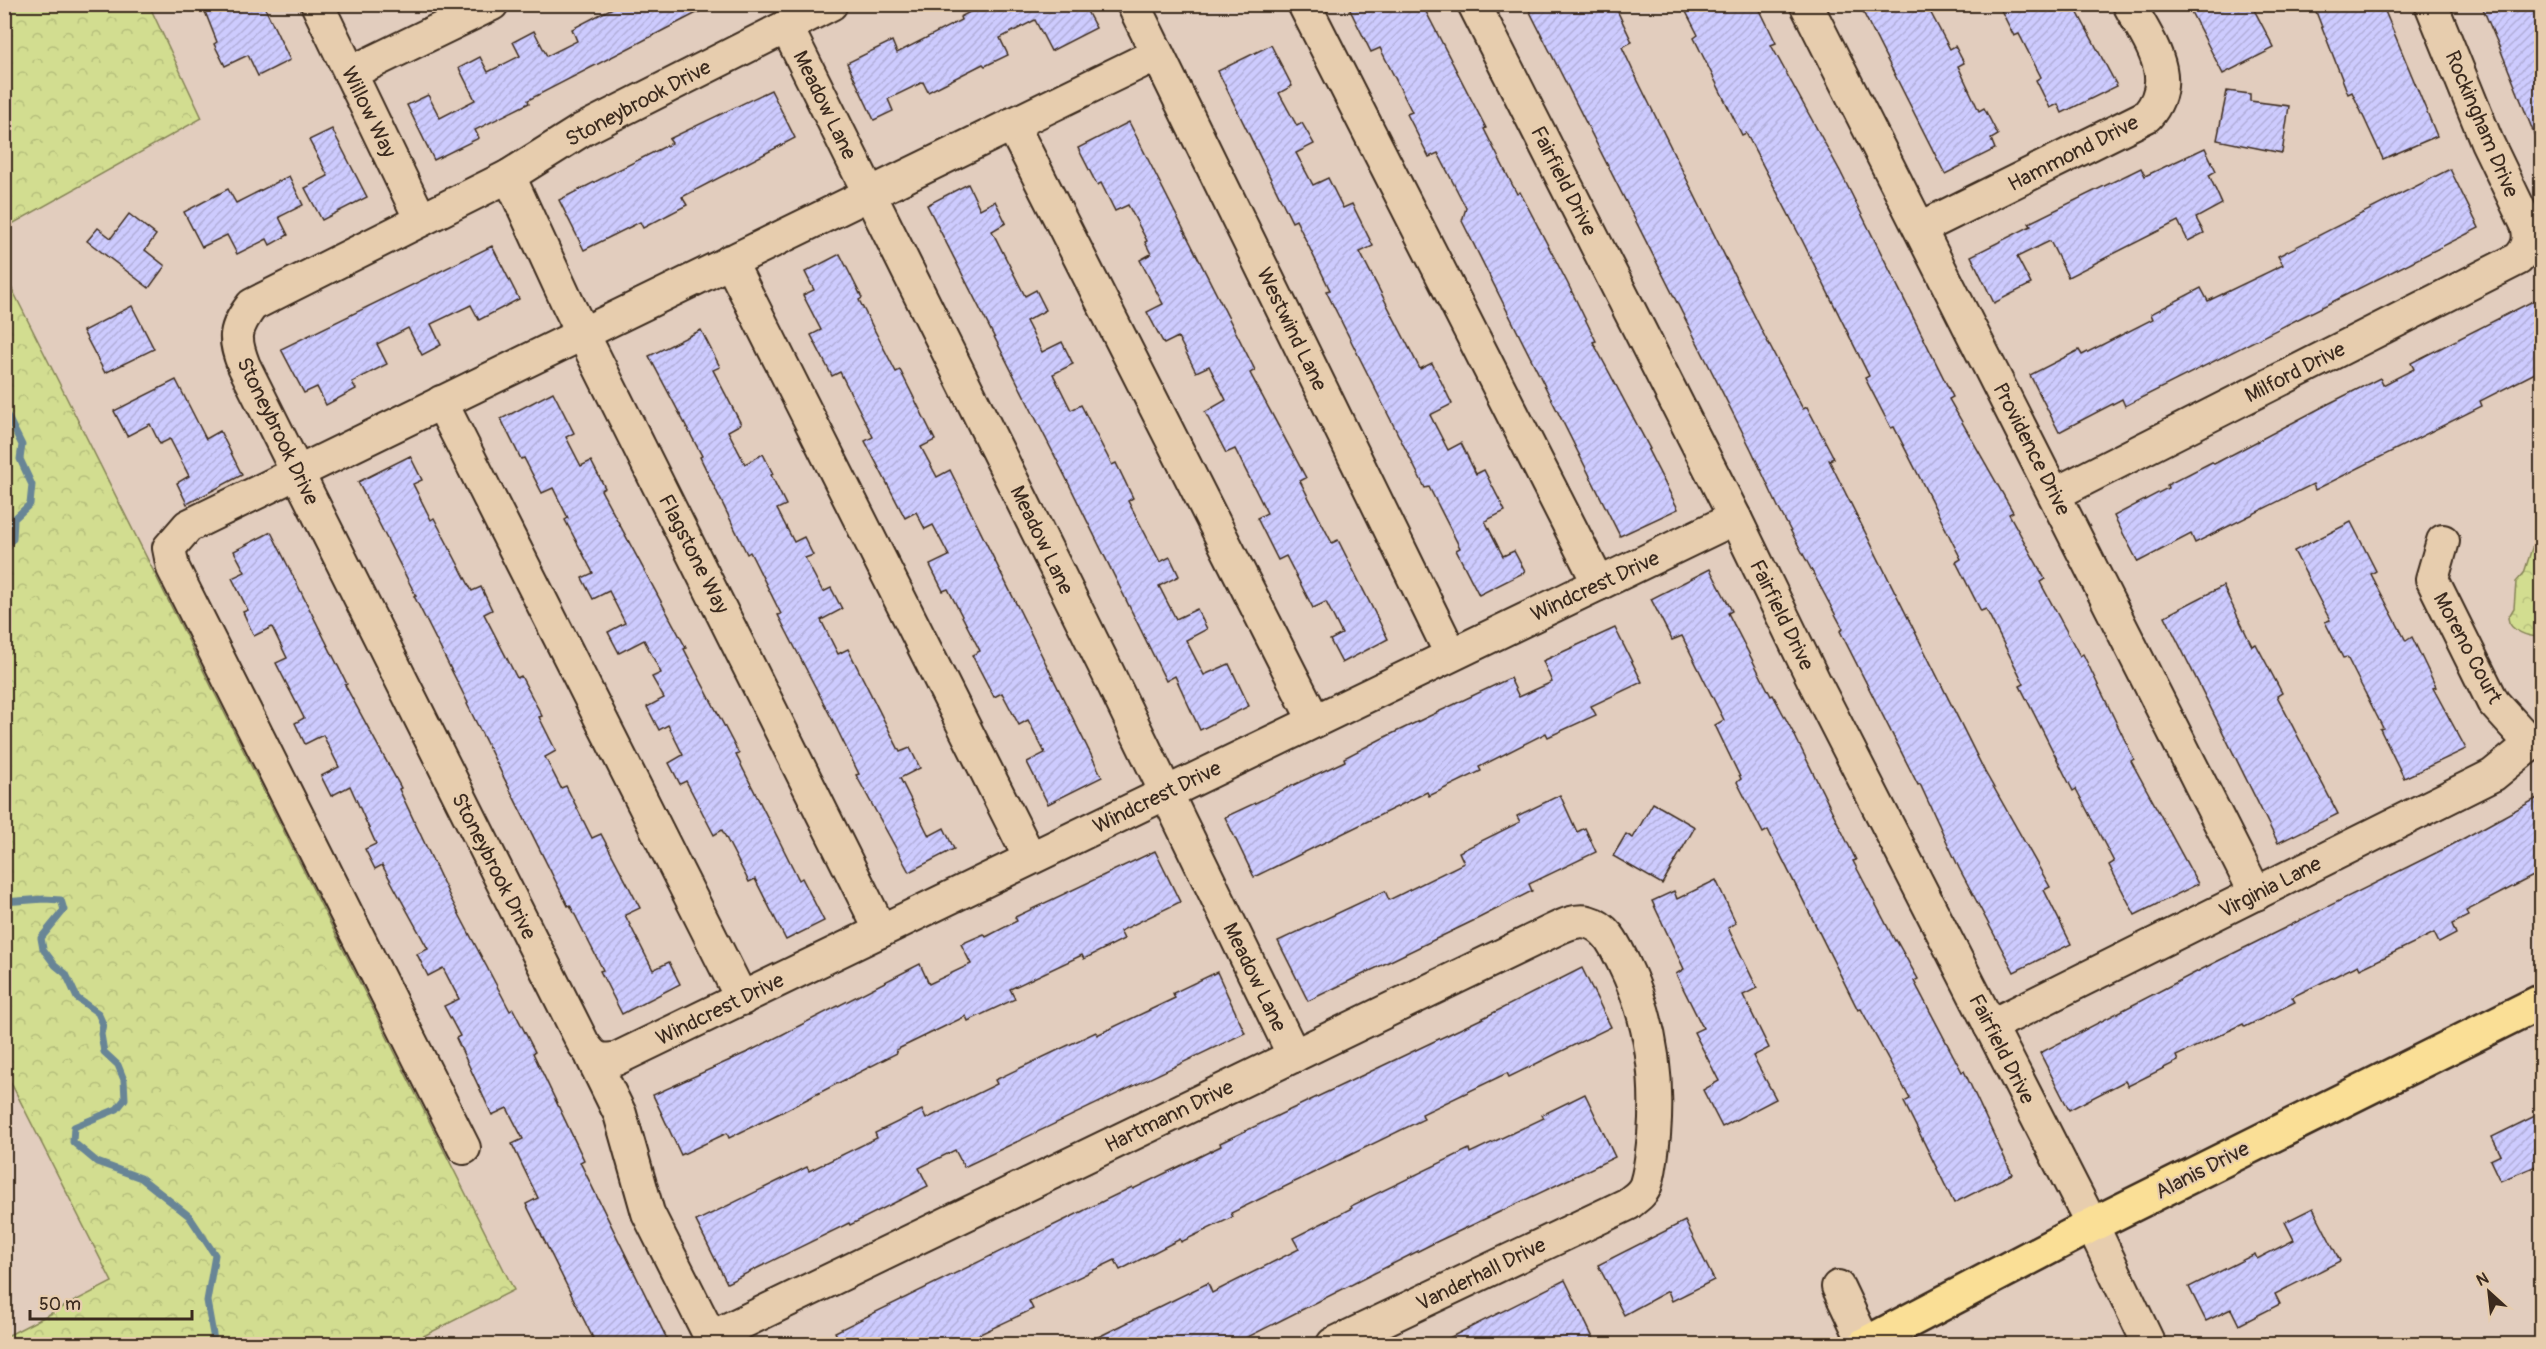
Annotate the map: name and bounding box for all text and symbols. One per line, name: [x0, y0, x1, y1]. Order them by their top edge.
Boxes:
street label: Meadow Lane: [787, 46, 863, 165]
street label: Rockingham Drive: [2438, 47, 2525, 202]
street label: Stoneybrook Drive: [561, 53, 716, 153]
street label: Willow Way: [335, 62, 402, 162]
street label: Hammond Drive: [2003, 109, 2144, 198]
street label: Fairfield Drive: [1524, 122, 1603, 241]
street label: Westwind Lane: [1250, 263, 1333, 396]
street label: Milford Drive: [2240, 335, 2351, 409]
street label: Stoneybrook Drive: [230, 353, 325, 510]
street label: Providence Drive: [1987, 378, 2077, 521]
street label: Meadow Lane: [1004, 481, 1080, 600]
street label: Flagstone Way: [652, 490, 735, 618]
street label: Windcrest Drive: [1527, 545, 1664, 628]
street label: Fairfield Drive: [1743, 556, 1820, 675]
street label: Moreno Court: [2427, 588, 2508, 709]
street label: Windcrest Drive: [1089, 755, 1226, 840]
street label: Stoneybrook Drive: [445, 788, 542, 945]
street label: Virginia Lane: [2215, 850, 2326, 925]
street label: Meadow Lane: [1217, 918, 1293, 1037]
street label: Windcrest Drive: [652, 967, 789, 1052]
street label: Fairfield Drive: [1962, 990, 2041, 1109]
street label: Hartmann Drive: [1100, 1073, 1239, 1159]
street label: Alanis Drive: [2151, 1135, 2254, 1206]
street label: Vanderhall Drive: [1412, 1231, 1551, 1317]
north arrow: [2459, 1262, 2519, 1322]
text: N: [2473, 1268, 2492, 1291]
scale bar: [30, 1283, 192, 1321]
text: 50 m: [39, 1293, 81, 1316]

